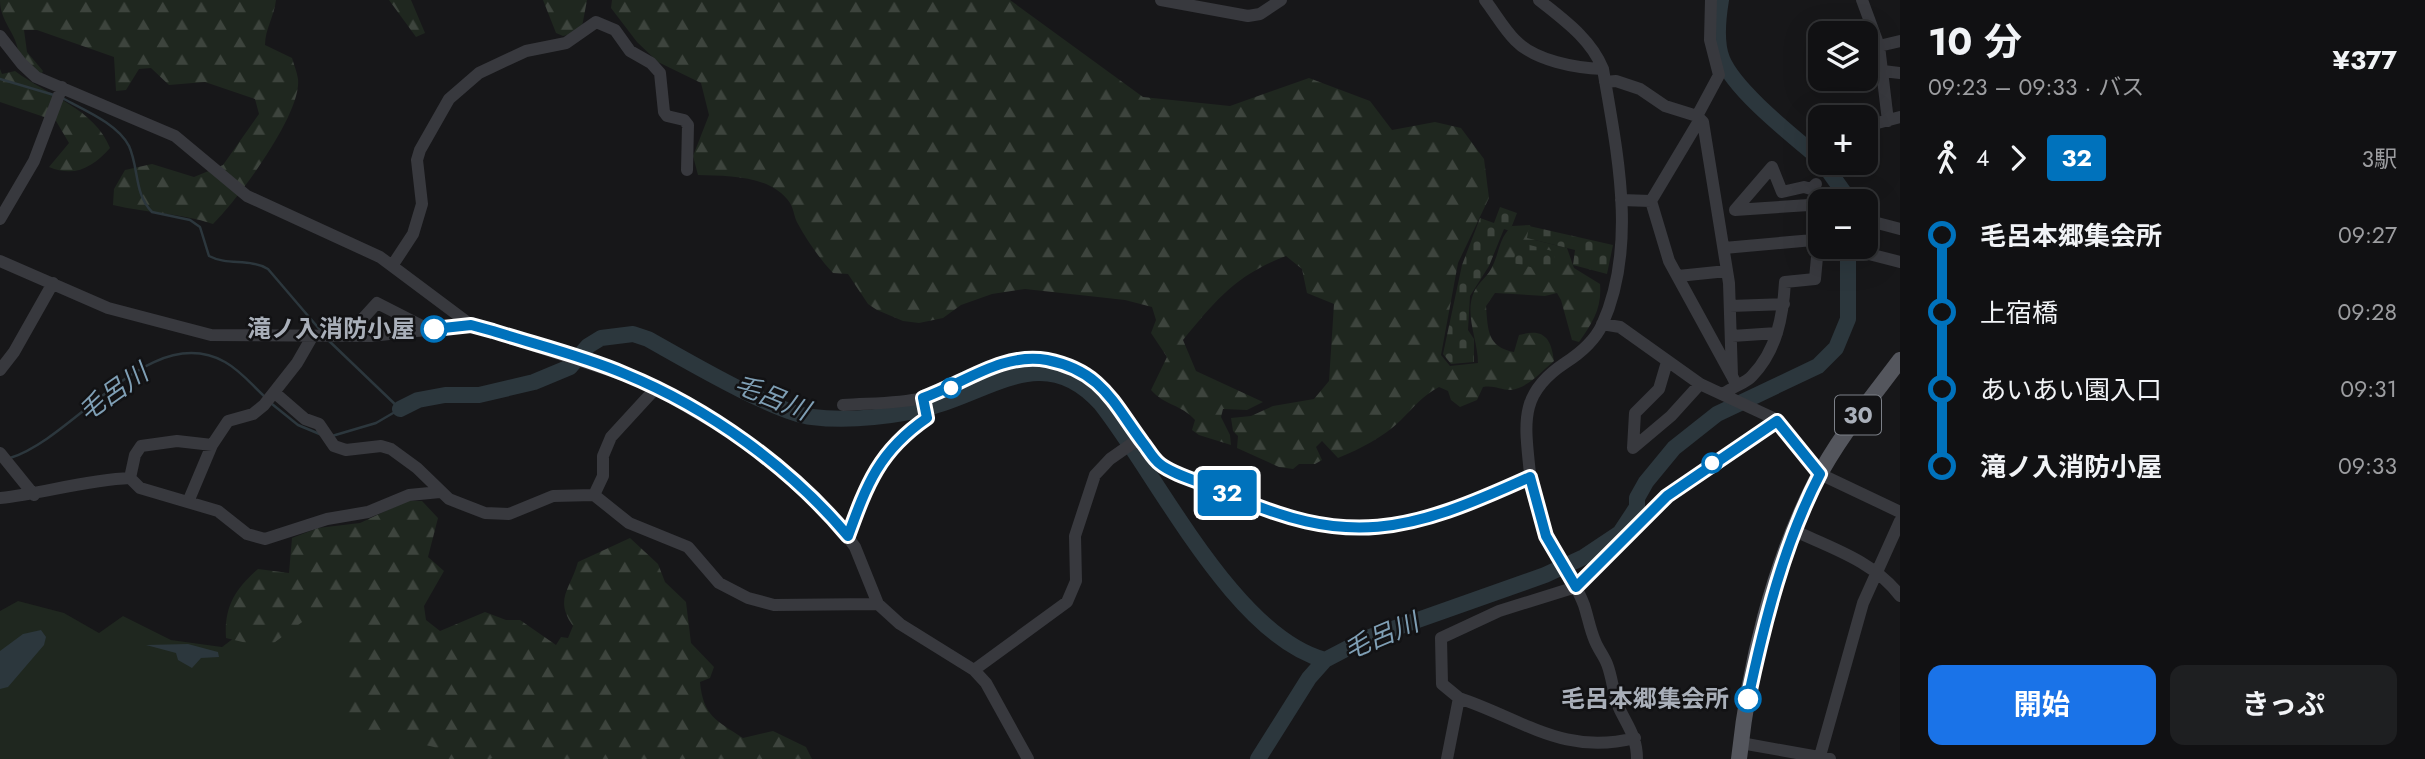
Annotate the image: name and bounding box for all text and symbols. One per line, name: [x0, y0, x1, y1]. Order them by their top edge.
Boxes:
text: 10 分: [1928, 14, 2022, 69]
map controls: [1808, 21, 1878, 259]
button: layers: [1808, 21, 1878, 91]
text: ¥377: [2332, 41, 2397, 79]
text: 09:23 – 09:33 · バス: [1928, 70, 2144, 104]
button: +: [1808, 105, 1878, 175]
icon: walk: [1928, 139, 1966, 177]
icon: forward: [1999, 139, 2037, 177]
text: 32: [2061, 140, 2092, 175]
text: 4: [1976, 141, 1989, 175]
text: 3駅: [2361, 142, 2397, 176]
button: −: [1808, 189, 1878, 259]
text: 毛呂本郷集会所: [1980, 217, 2162, 255]
text: 09:27: [2338, 218, 2397, 252]
text: 上宿橋: [1980, 294, 2058, 332]
text: 09:28: [2337, 295, 2397, 329]
place label: 滝ノ入消防小屋: [247, 311, 415, 346]
marker: 滝ノ入消防小屋: [421, 316, 447, 342]
water label: 毛呂川: [70, 352, 158, 430]
water label: 毛呂川: [729, 365, 818, 430]
text: あいあい園入口: [1980, 371, 2162, 409]
text: 09:31: [2340, 372, 2397, 406]
unlabelled marker: [941, 378, 961, 398]
road number: 30: [1835, 396, 1881, 434]
text: 滝ノ入消防小屋: [1980, 448, 2162, 486]
text: 09:33: [2338, 449, 2397, 483]
unlabelled marker: [1702, 453, 1722, 473]
line badge: 32: [1196, 470, 1258, 516]
text: 32: [1212, 475, 1242, 510]
water label: 毛呂川: [1338, 602, 1427, 669]
button: 開始: [1928, 665, 2156, 745]
button: きっぷ: [2170, 665, 2397, 745]
place label: 毛呂本郷集会所: [1561, 681, 1729, 716]
marker: 毛呂本郷集会所: [1735, 686, 1761, 712]

